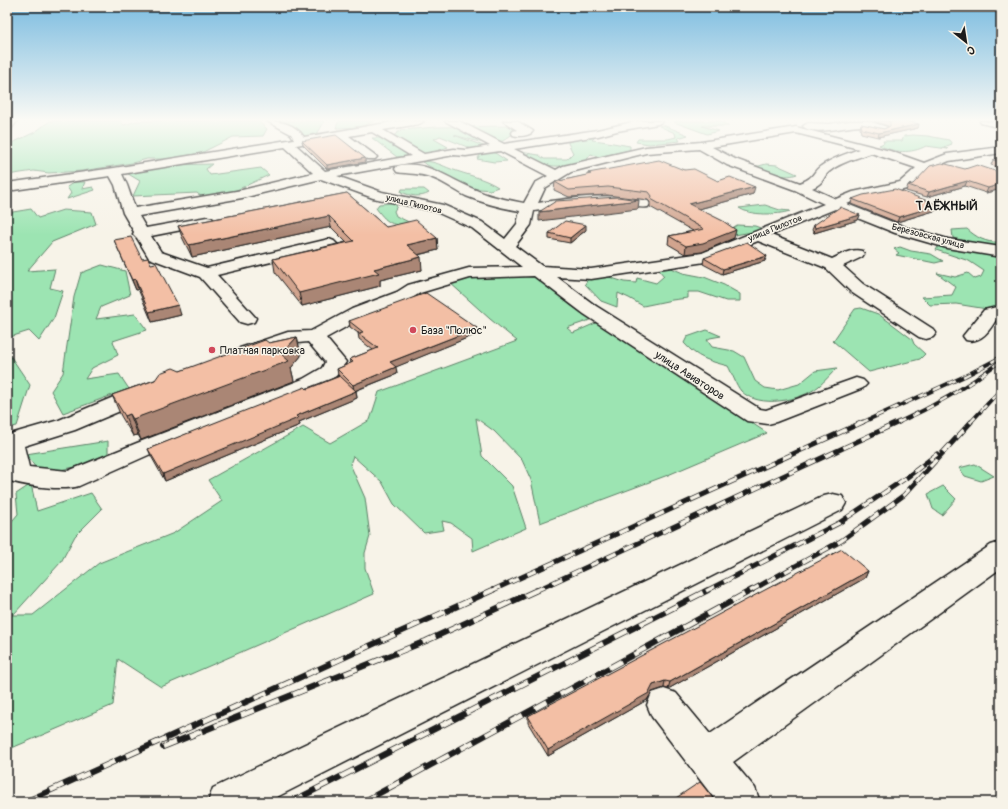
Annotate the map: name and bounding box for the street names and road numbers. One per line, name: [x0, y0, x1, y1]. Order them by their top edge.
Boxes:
street label: улица Пилотов: [384, 192, 443, 217]
street label: улица Пилотов: [746, 213, 804, 245]
street label: Берёзовская улица: [890, 222, 965, 251]
street label: улица Авиаторов: [652, 348, 727, 403]

